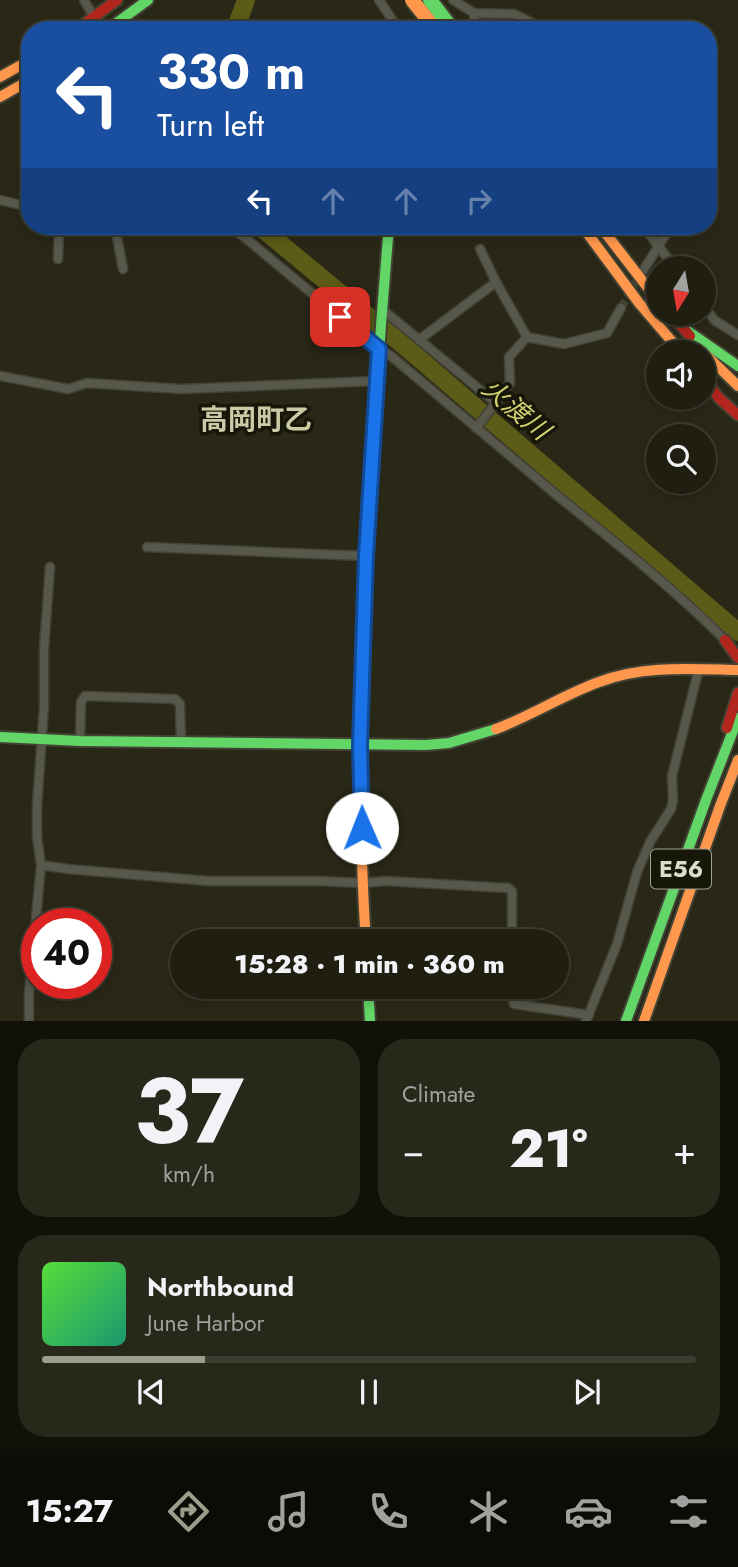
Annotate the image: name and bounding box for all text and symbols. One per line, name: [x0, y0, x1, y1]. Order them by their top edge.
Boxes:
text: 330 m: [157, 37, 305, 107]
icon: left: [42, 49, 133, 140]
text: Turn left: [157, 102, 264, 148]
icon: left: [241, 182, 279, 220]
icon: ahead: [314, 182, 352, 220]
icon: ahead: [387, 182, 425, 220]
icon: right: [460, 182, 498, 220]
north arrow: [646, 256, 716, 326]
map controls: [646, 256, 716, 494]
pin: [310, 287, 370, 347]
icon: arrive: [321, 298, 359, 336]
button: sound: [646, 340, 716, 410]
water label: 火渡川: [474, 369, 560, 451]
district label: 高岡町乙: [200, 399, 312, 440]
button: search: [646, 424, 716, 494]
position arrow: [325, 791, 399, 865]
road number: E56: [651, 849, 711, 888]
speed limit sign: 40: [21, 908, 112, 999]
text: 15:28 · 1 min · 360 m: [234, 945, 505, 983]
text: 37: [134, 1046, 244, 1177]
text: Climate: [402, 1077, 475, 1111]
text: 21°: [509, 1111, 588, 1187]
text: −: [402, 1123, 424, 1178]
text: +: [673, 1123, 696, 1178]
text: km/h: [163, 1157, 215, 1191]
text: Northbound: [147, 1268, 294, 1306]
text: June Harbor: [147, 1306, 264, 1340]
icon: previous: [132, 1373, 170, 1411]
icon: pause: [350, 1373, 388, 1411]
icon: next: [568, 1373, 606, 1411]
icon: directions: [164, 1487, 213, 1536]
icon: music: [264, 1487, 313, 1536]
icon: phone: [364, 1487, 413, 1536]
icon: climate: [464, 1487, 513, 1536]
icon: car: [564, 1487, 613, 1536]
icon: filters: [664, 1487, 713, 1536]
text: 15:27: [25, 1488, 113, 1534]

